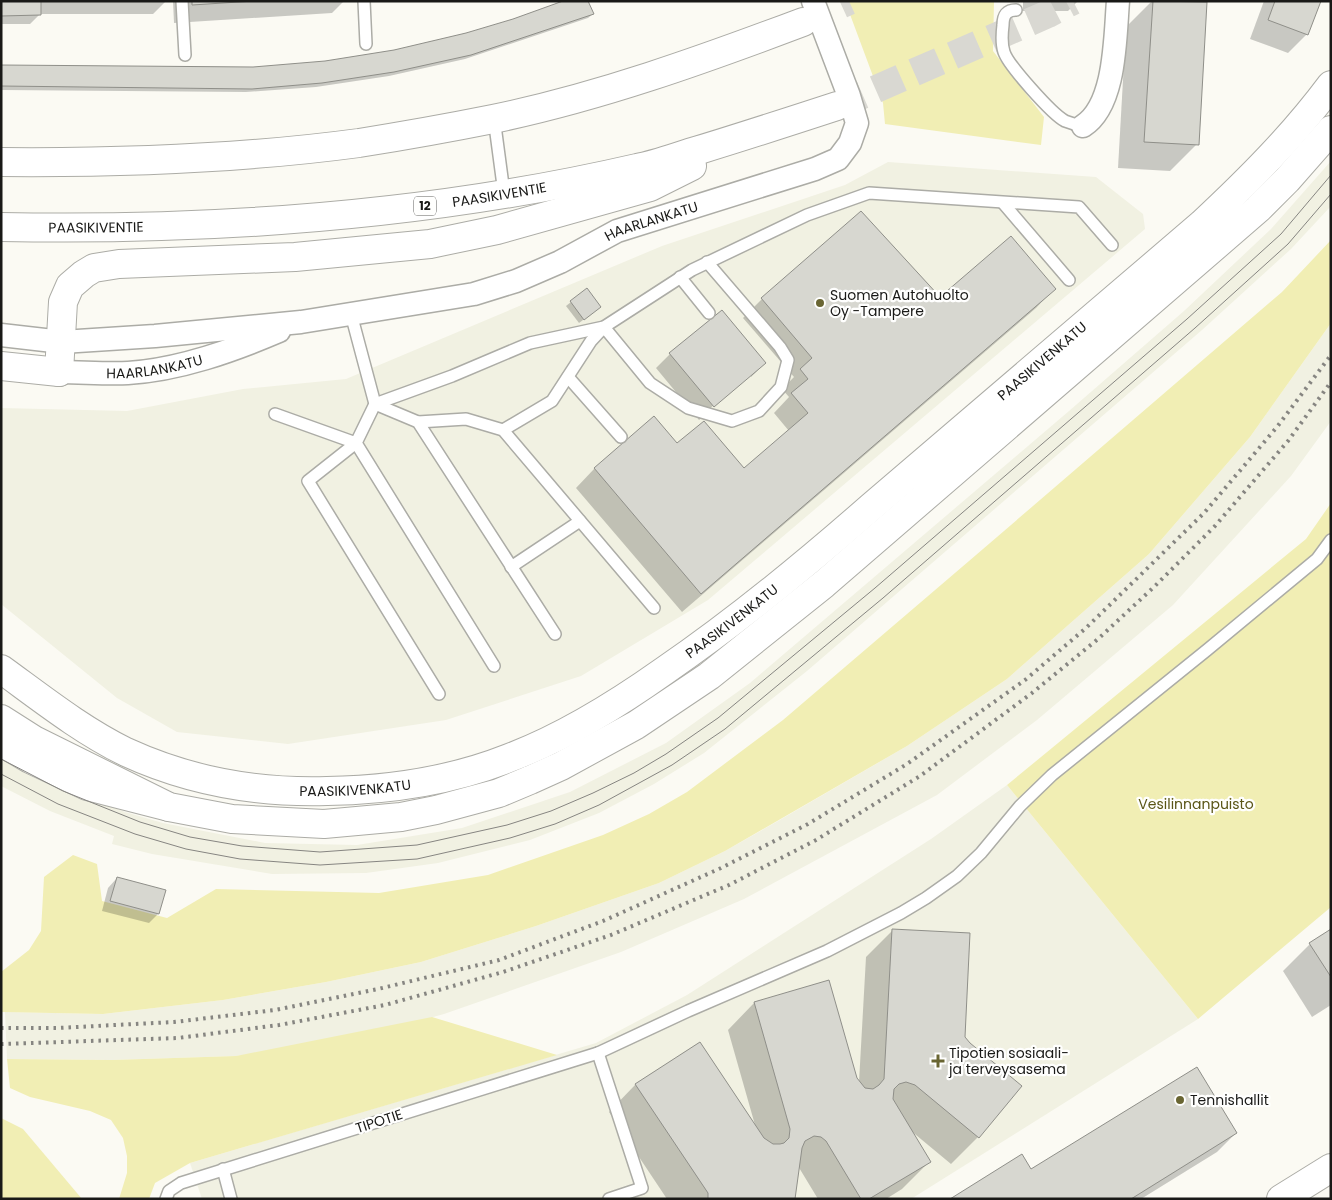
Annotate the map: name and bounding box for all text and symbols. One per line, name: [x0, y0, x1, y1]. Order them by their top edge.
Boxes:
street label: PAASIKIVENTIE: [451, 177, 548, 212]
street label: HAARLANKATU: [601, 196, 700, 246]
road number: 12: [414, 197, 436, 216]
street label: PAASIKIVENTIE: [48, 217, 144, 238]
place label: Suomen Autohuolto Oy -Tampere: [830, 285, 969, 321]
marker: Suomen Autohuolto Oy -Tampere: [814, 297, 826, 309]
street label: PAASIKIVENKATU: [993, 317, 1091, 405]
street label: HAARLANKATU: [106, 350, 205, 383]
street label: PAASIKIVENKATU: [681, 579, 782, 663]
street label: PAASIKIVENKATU: [299, 774, 412, 801]
park label: Vesilinnanpuisto: [1138, 794, 1254, 814]
place label: Tipotien sosiaali- ja terveysasema: [948, 1043, 1069, 1079]
marker: Tipotien sosiaali- ja terveysasema: [931, 1054, 945, 1068]
place label: Tennishallit: [1190, 1090, 1269, 1110]
marker: Tennishallit: [1174, 1094, 1186, 1106]
street label: TIPOTIE: [353, 1104, 405, 1138]

